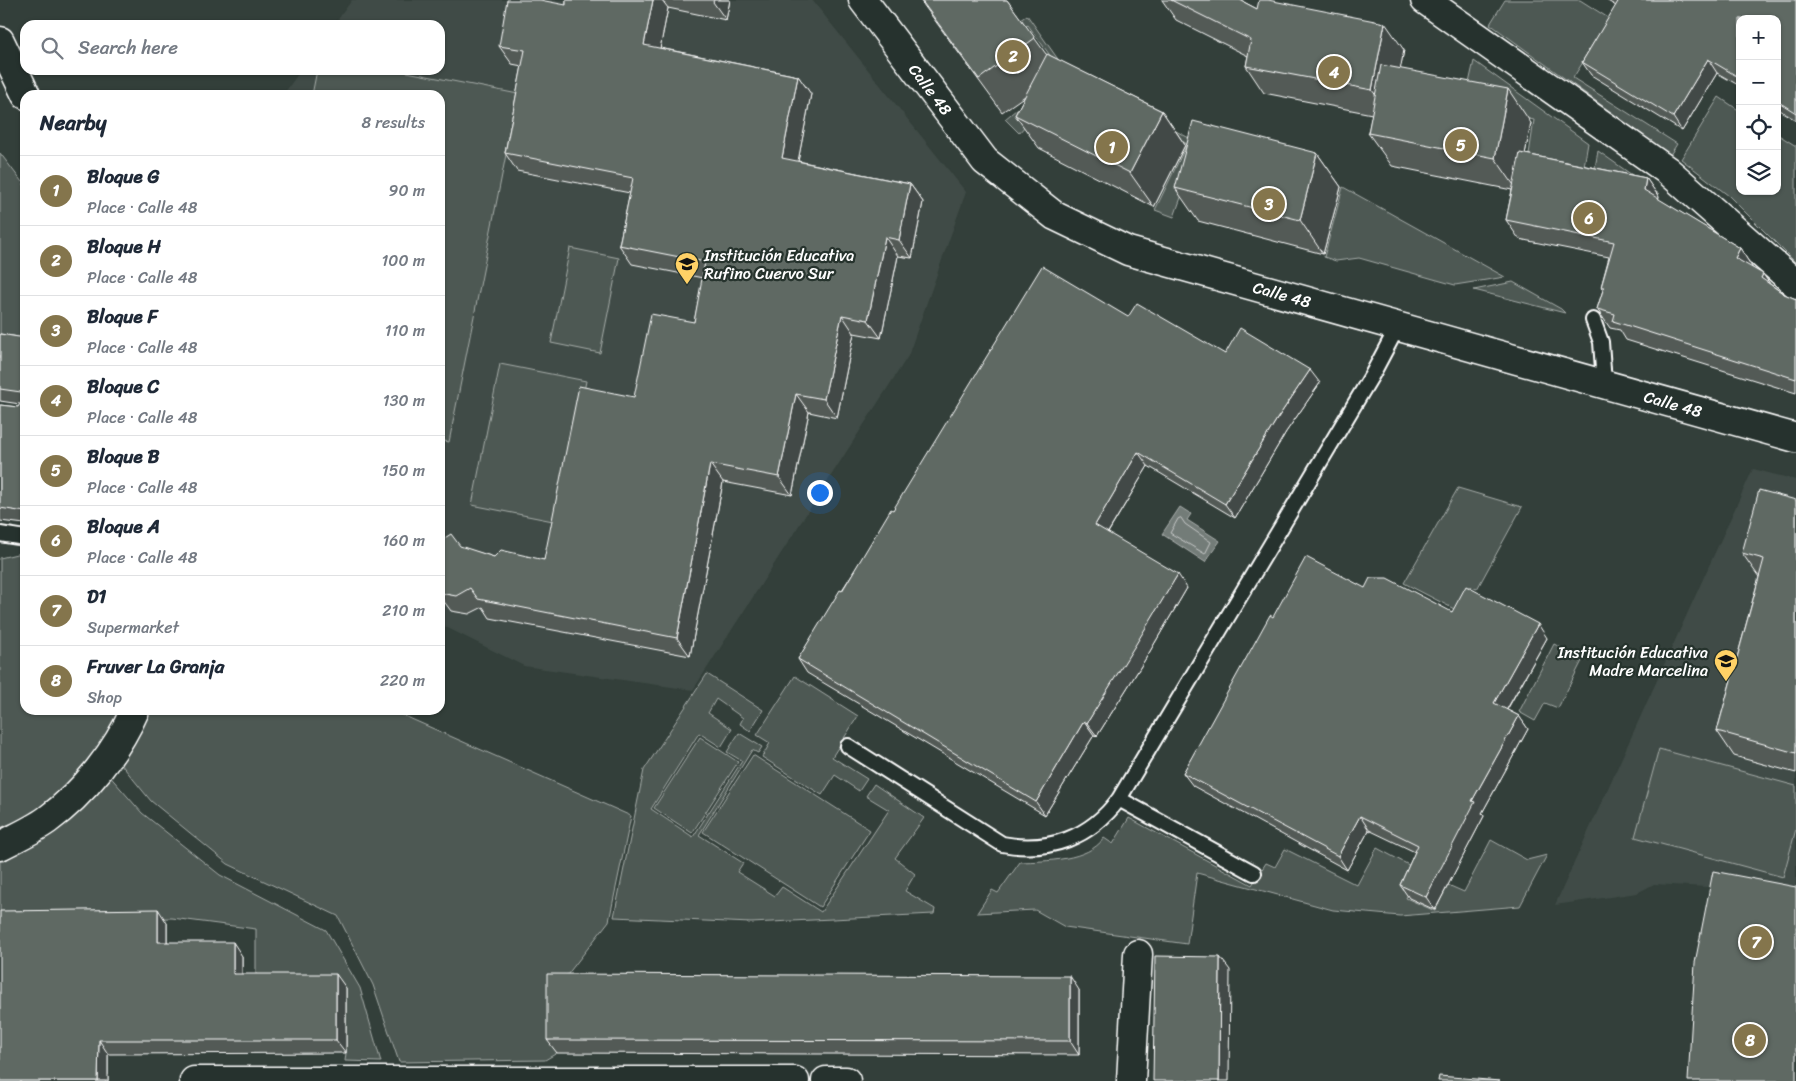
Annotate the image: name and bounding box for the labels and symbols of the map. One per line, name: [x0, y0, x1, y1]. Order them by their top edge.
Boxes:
pin: 2: [997, 37, 1029, 75]
pin: 4: [1318, 53, 1350, 91]
street label: Calle 48: [901, 57, 960, 122]
pin: 5: [1445, 126, 1477, 164]
pin: 1: [1096, 128, 1128, 166]
pin: 3: [1253, 185, 1285, 223]
pin: 6: [1573, 199, 1605, 237]
place label: Institución Educativa Rufino Cuervo Sur: [703, 241, 854, 288]
school or university icon: Institución Educativa Rufino Cuervo Sur: [674, 251, 700, 285]
street label: Calle 48: [1250, 273, 1315, 317]
street label: Calle 48: [1640, 382, 1706, 426]
your location: [807, 480, 833, 506]
place label: Institución Educativa Madre Marcelina: [1557, 638, 1708, 685]
school or university icon: Institución Educativa Madre Marcelina: [1713, 648, 1739, 682]
pin: 7: [1740, 923, 1772, 961]
pin: 8: [1734, 1021, 1766, 1059]

